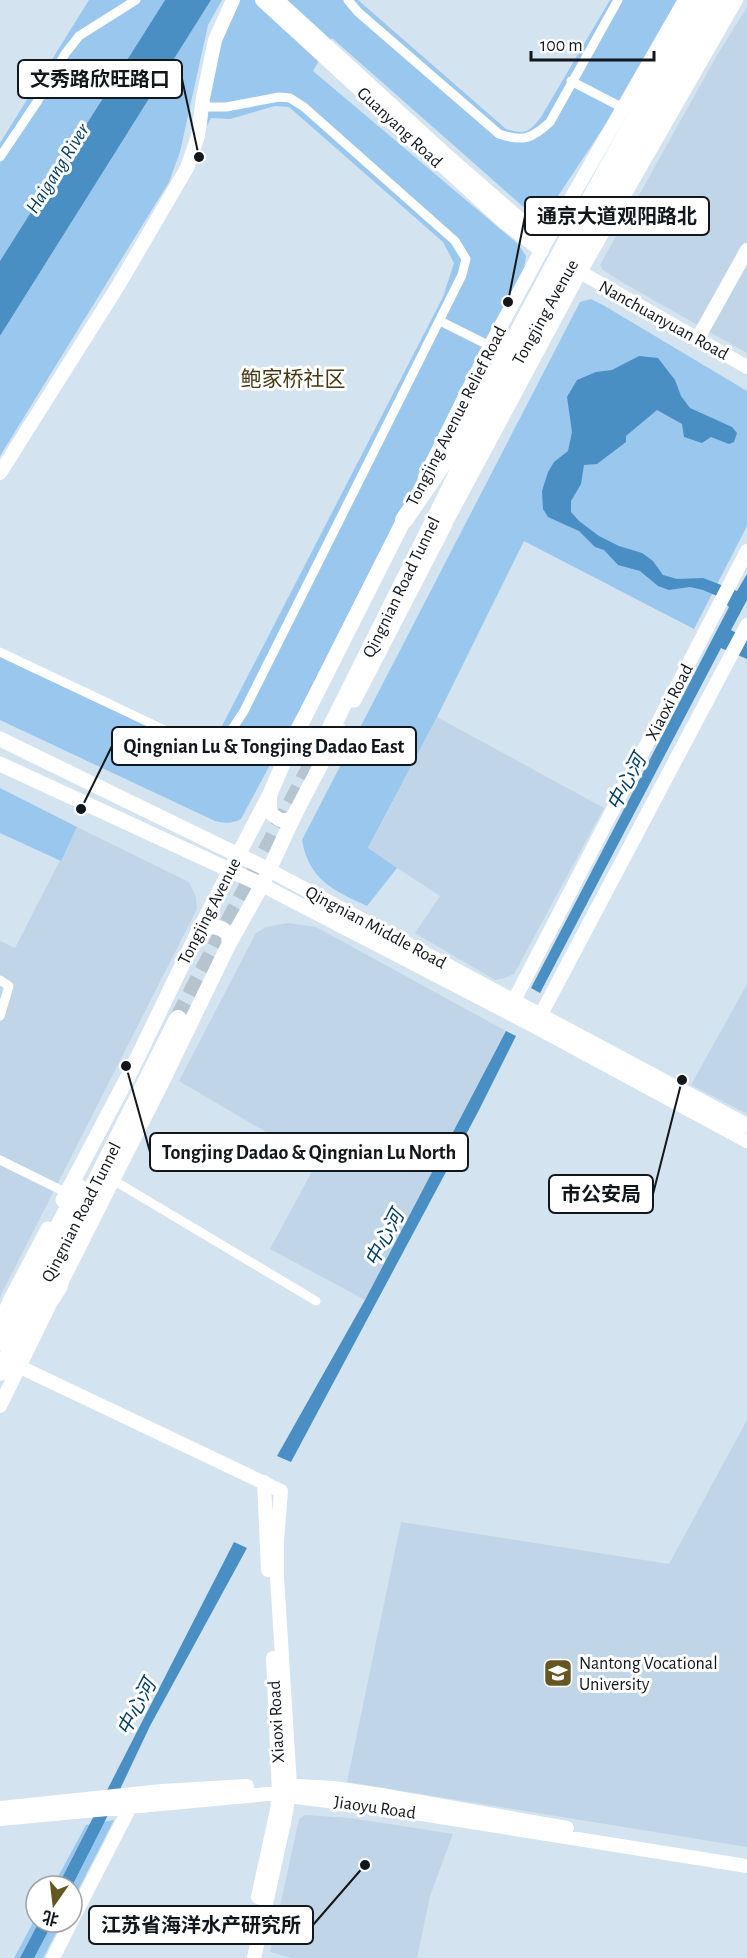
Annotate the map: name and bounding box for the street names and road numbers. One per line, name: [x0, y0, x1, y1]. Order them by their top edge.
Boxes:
street label: Guanyang Road: [353, 84, 445, 172]
street label: Tongjing Avenue: [510, 257, 582, 368]
street label: Nanchuanyuan Road: [596, 278, 731, 364]
street label: Tongjing Avenue Relief Road: [404, 324, 510, 509]
street label: Qingnian Road Tunnel: [360, 514, 444, 661]
street label: Xiaoxi Road: [643, 661, 697, 743]
street label: Tongjing Avenue: [175, 855, 245, 968]
street label: Qingnian Middle Road: [302, 883, 449, 973]
street label: Qingnian Road Tunnel: [39, 1140, 125, 1285]
street label: Xiaoxi Road: [266, 1680, 288, 1764]
street label: Jiaoyu Road: [333, 1793, 417, 1823]

